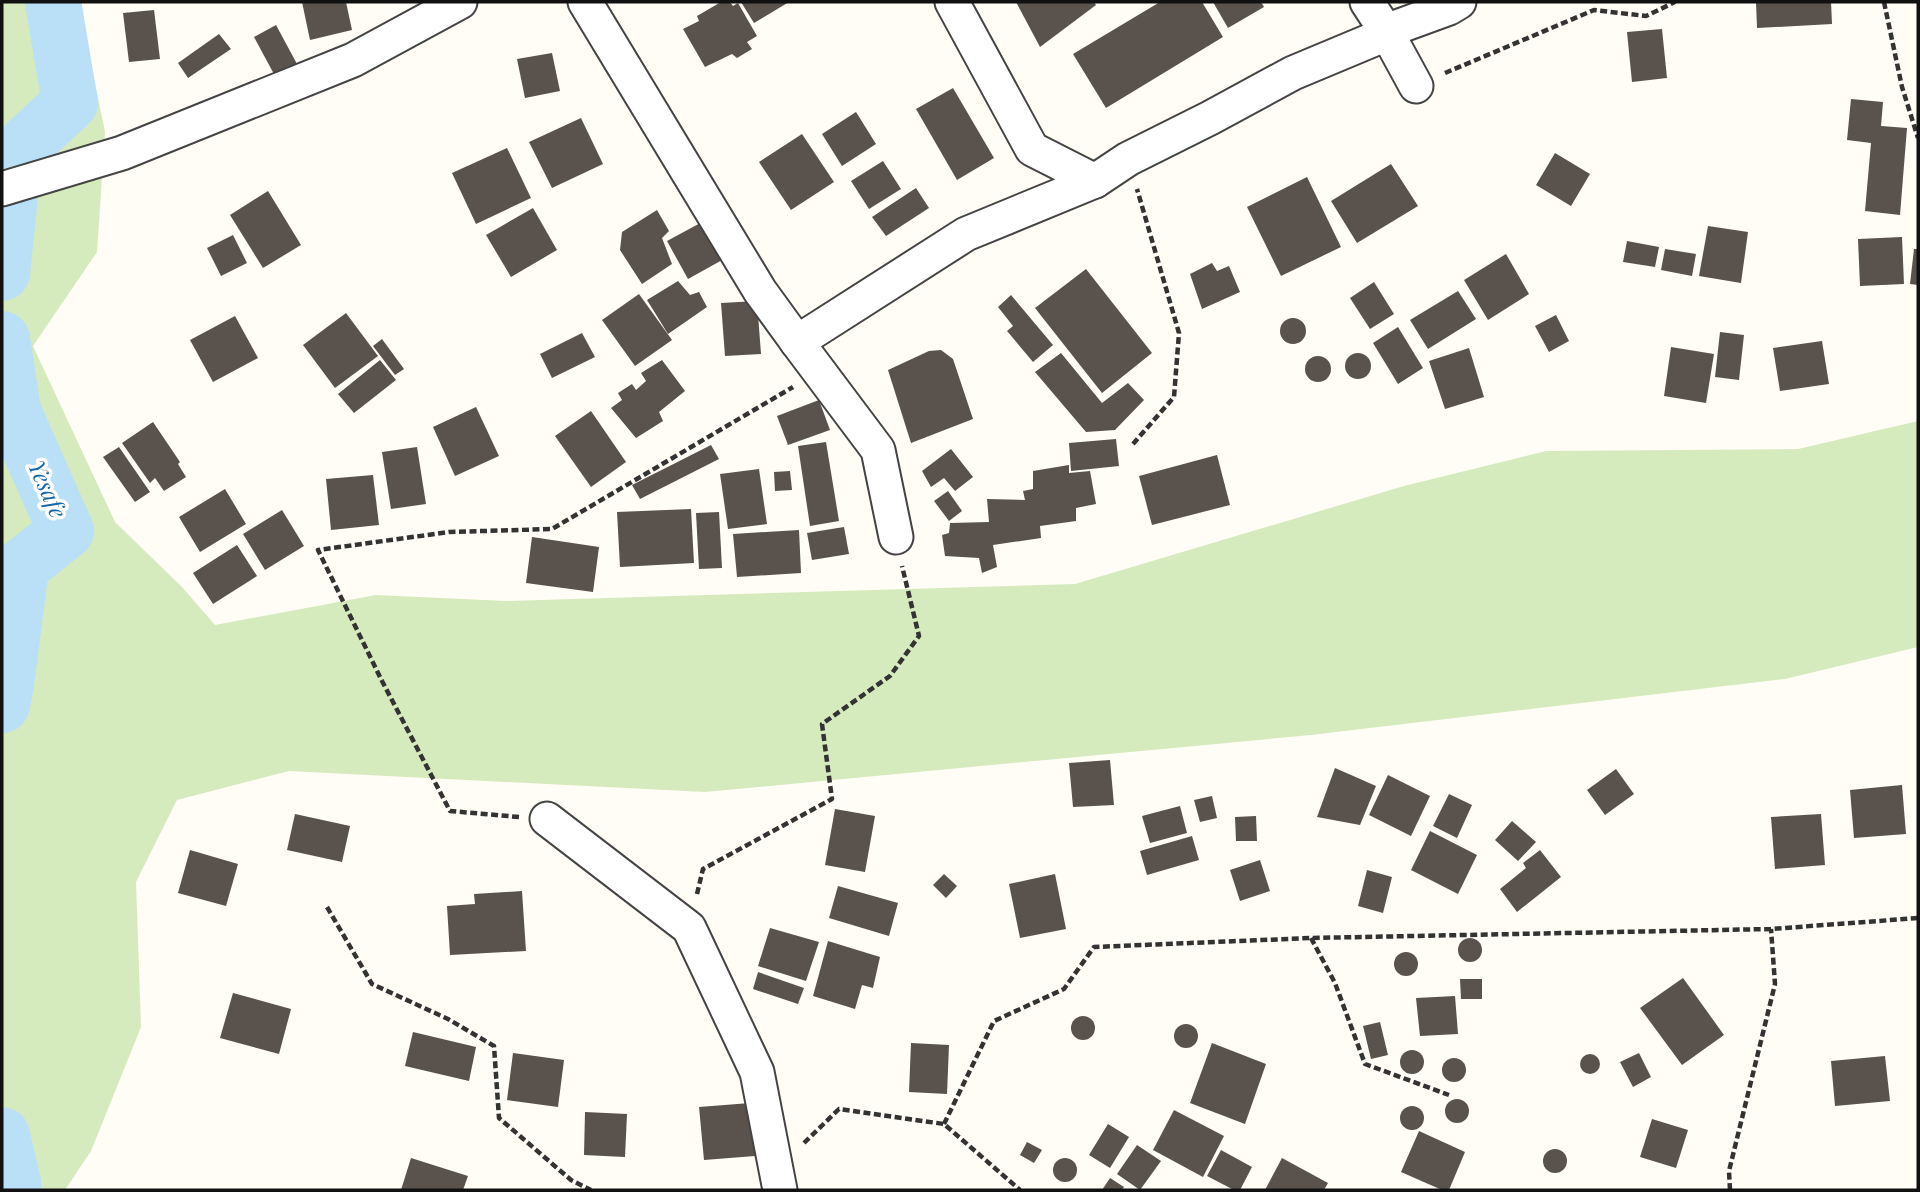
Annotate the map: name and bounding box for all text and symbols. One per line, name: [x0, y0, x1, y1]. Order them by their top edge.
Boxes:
water label: Yesafe: [22, 454, 75, 523]

